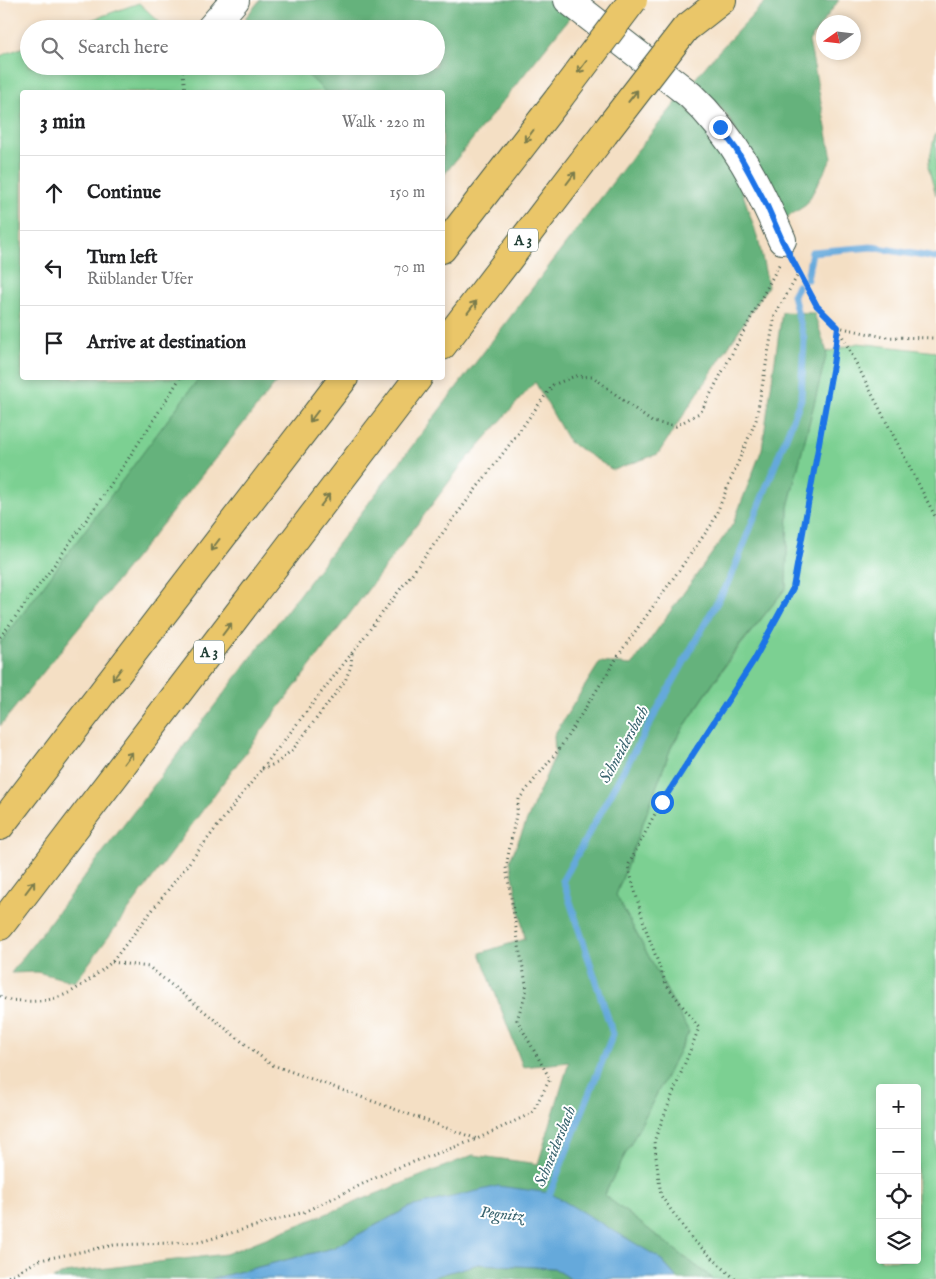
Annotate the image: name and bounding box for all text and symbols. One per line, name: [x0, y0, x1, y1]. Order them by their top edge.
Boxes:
north arrow: [816, 15, 861, 60]
search box: [20, 20, 445, 75]
icon: search: [38, 34, 66, 62]
text: Search here: [78, 36, 169, 60]
one-way arrow: [577, 60, 588, 73]
one-way arrow: [628, 90, 639, 103]
text: 3 min: [40, 109, 85, 136]
text: Walk · 220 m: [342, 113, 425, 133]
route end: [709, 116, 732, 139]
one-way arrow: [524, 129, 534, 143]
one-way arrow: [565, 172, 576, 185]
icon: ahead: [40, 179, 68, 207]
text: Continue: [87, 181, 161, 205]
text: 150 m: [390, 183, 425, 203]
road number: A 3: [508, 228, 538, 252]
text: Turn left: [87, 246, 158, 270]
icon: left: [40, 254, 68, 282]
text: 70 m: [394, 258, 425, 278]
text: Rüblander Ufer: [87, 270, 193, 290]
one-way arrow: [467, 300, 477, 314]
icon: arrive: [40, 329, 68, 357]
text: Arrive at destination: [87, 331, 246, 355]
one-way arrow: [309, 409, 320, 422]
one-way arrow: [320, 494, 331, 507]
one-way arrow: [210, 538, 221, 551]
one-way arrow: [221, 623, 232, 636]
road number: A 3: [194, 640, 224, 664]
one-way arrow: [111, 667, 122, 680]
water label: Schneidersbach: [595, 703, 654, 787]
one-way arrow: [123, 751, 133, 765]
route start: [651, 791, 674, 814]
one-way arrow: [24, 881, 35, 894]
map controls: [876, 1084, 921, 1264]
button: +: [876, 1084, 921, 1129]
water label: Schneidersbach: [531, 1103, 581, 1190]
button: −: [876, 1129, 921, 1174]
button: locate: [876, 1174, 921, 1219]
water label: Pegnitz: [479, 1203, 526, 1227]
button: layers: [876, 1219, 921, 1264]

